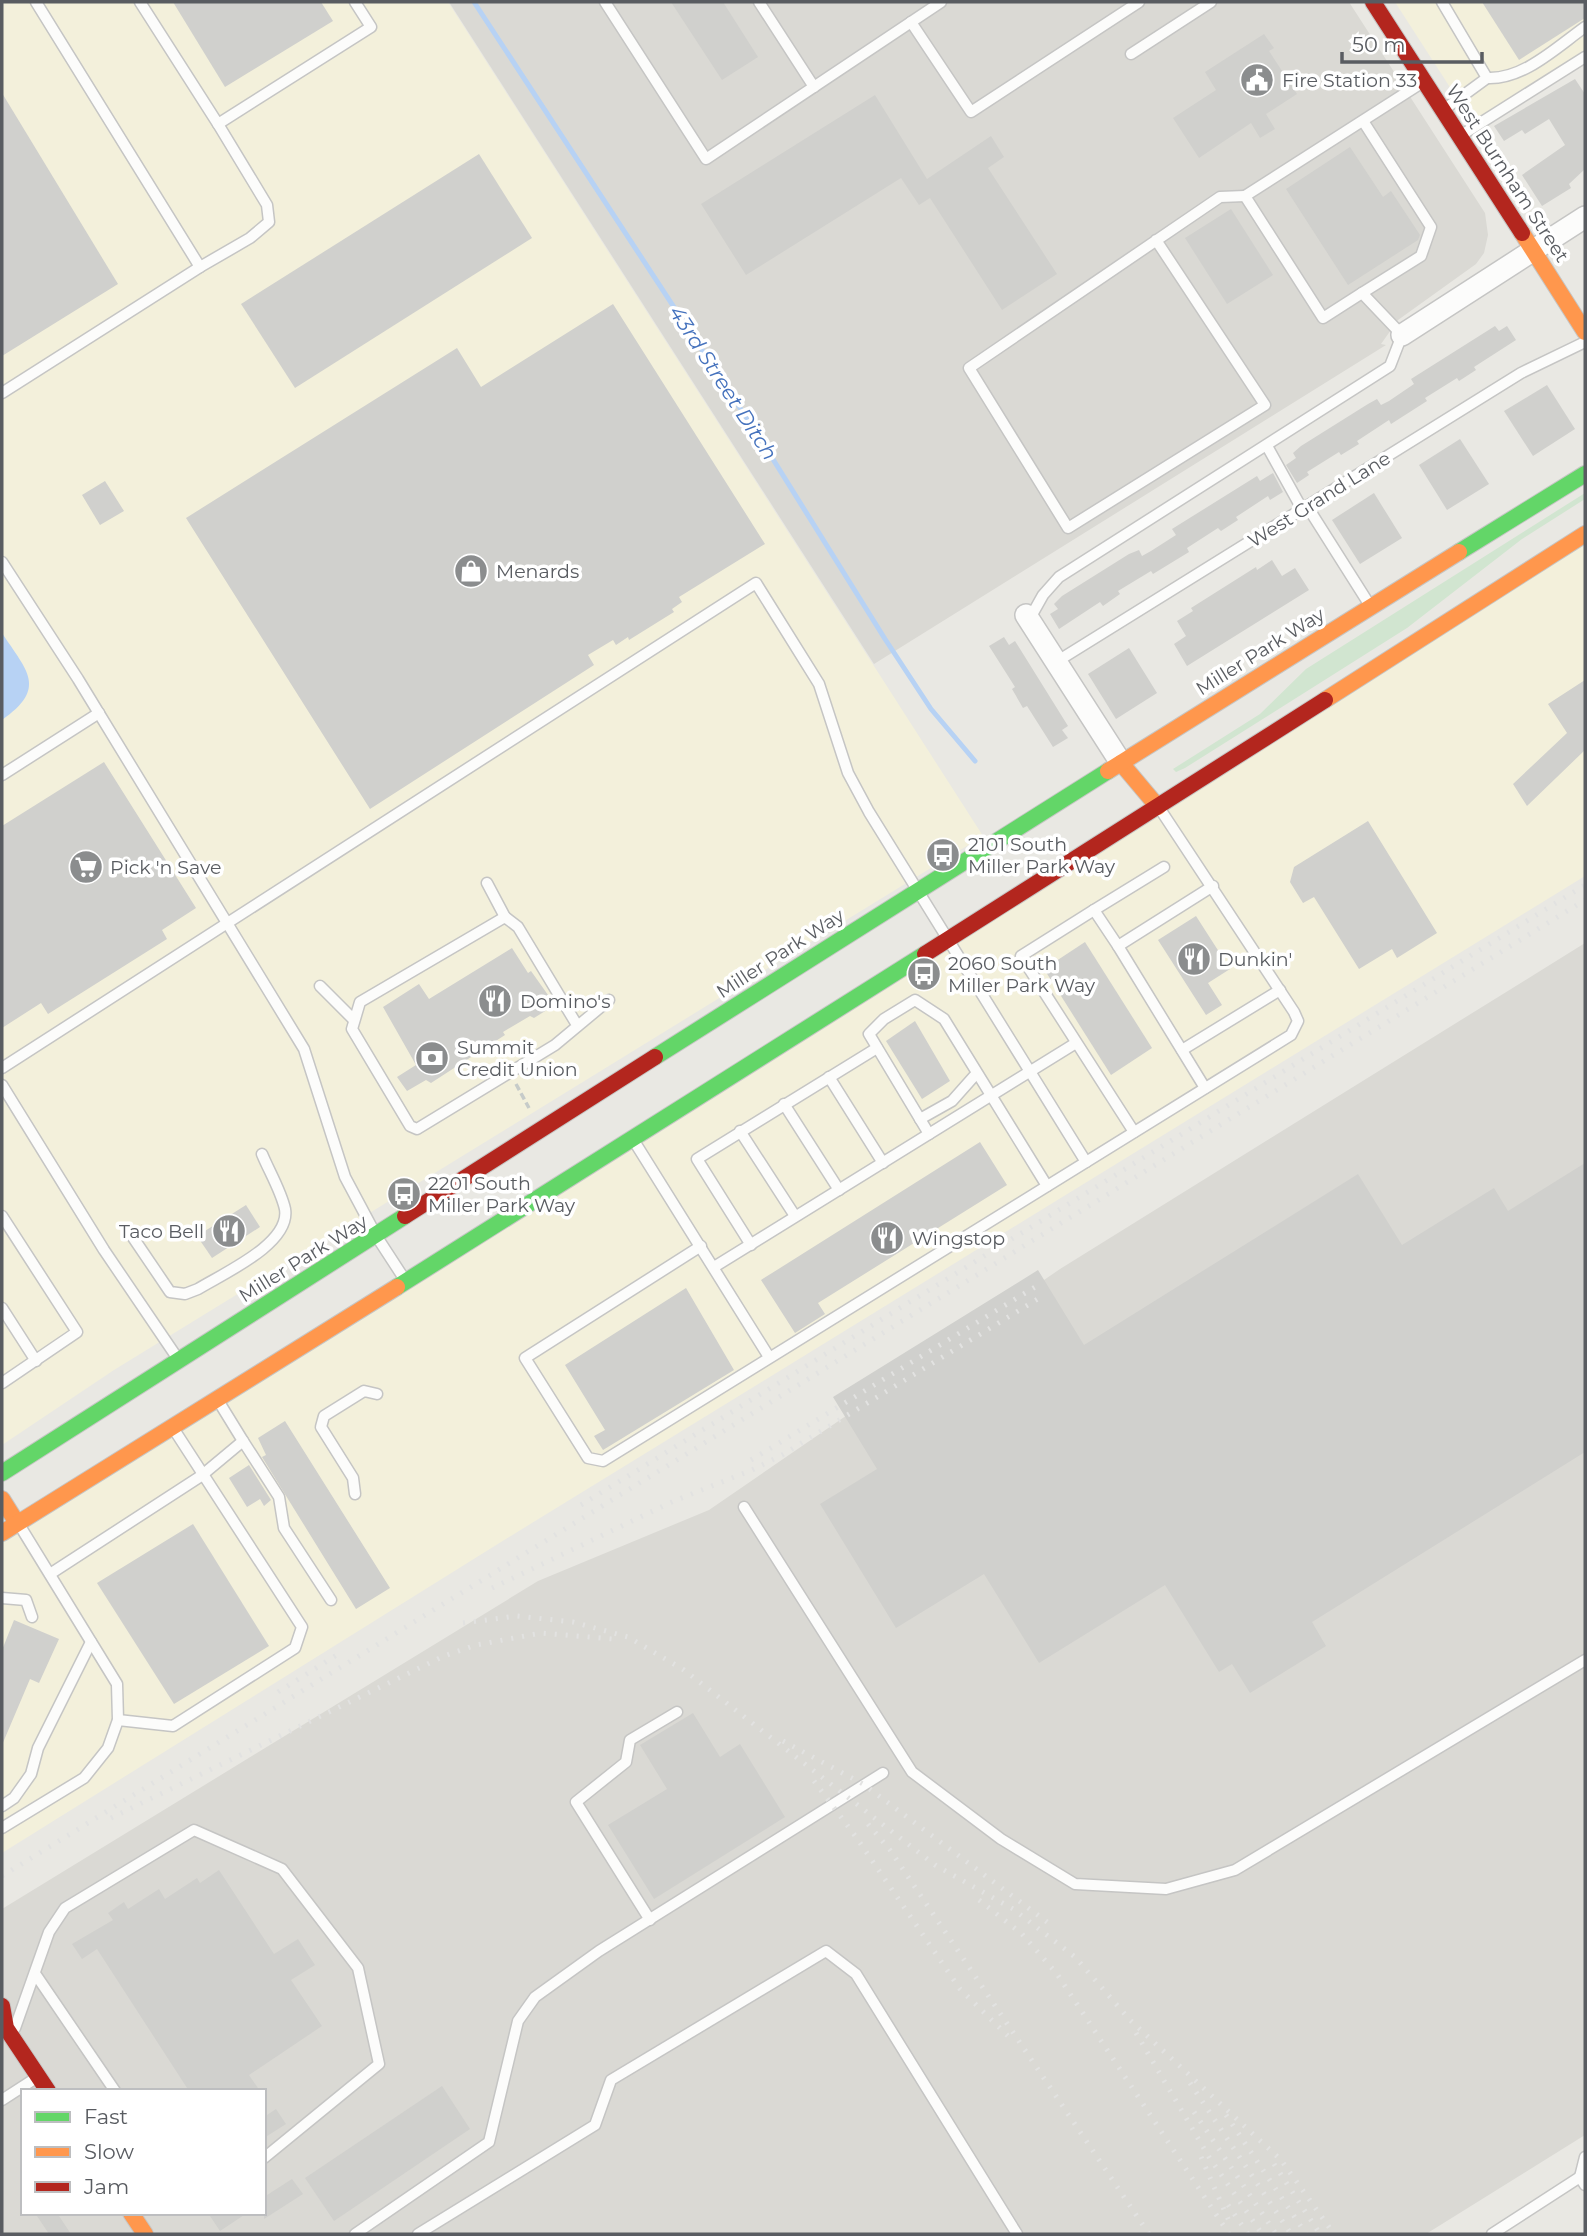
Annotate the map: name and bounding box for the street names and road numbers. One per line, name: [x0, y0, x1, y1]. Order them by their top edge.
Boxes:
street label: West Burnham Street: [1441, 80, 1574, 267]
street label: West Grand Lane: [1244, 446, 1395, 553]
street label: Miller Park Way: [1192, 602, 1329, 700]
street label: Miller Park Way: [712, 903, 849, 1003]
street label: Miller Park Way: [235, 1209, 372, 1307]

